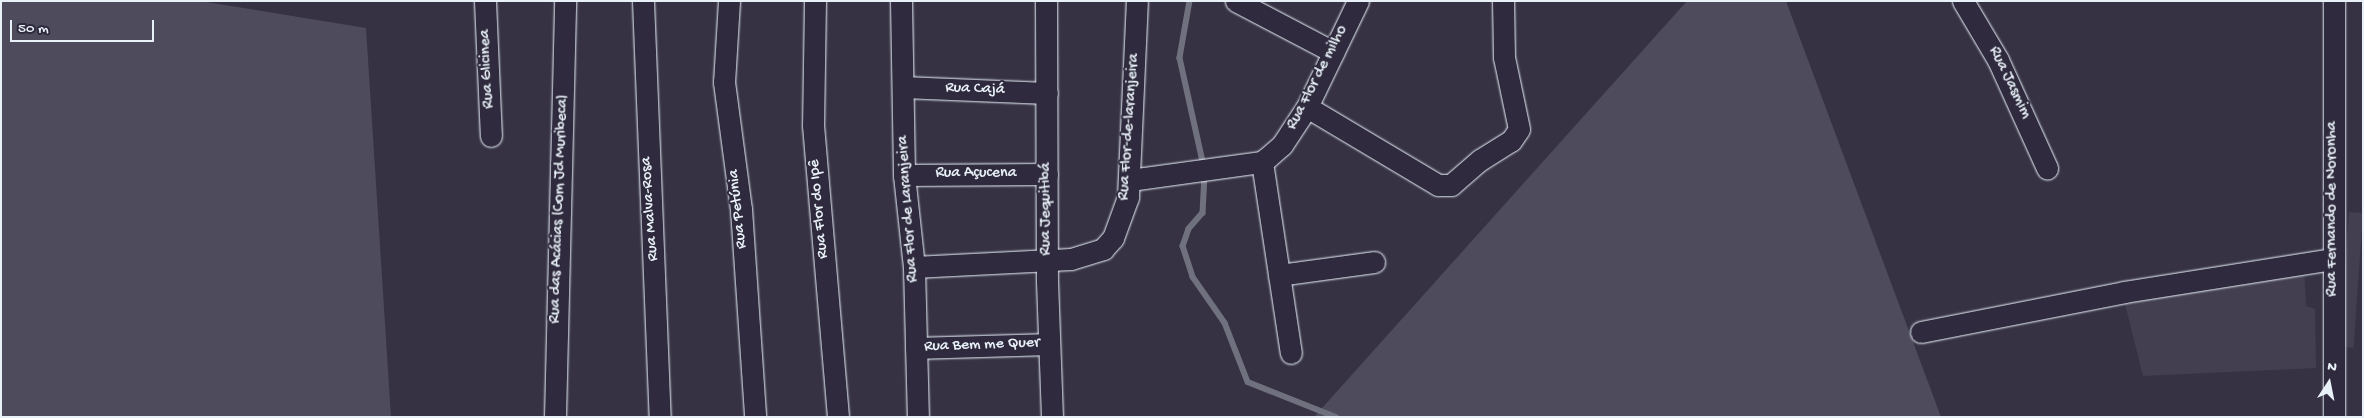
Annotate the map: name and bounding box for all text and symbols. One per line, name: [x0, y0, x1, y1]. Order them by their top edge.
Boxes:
scale bar: [12, 10, 156, 42]
text: 50 m: [18, 20, 49, 38]
street label: Rua Flor de milho: [1283, 23, 1353, 133]
street label: Rua Glicinea: [476, 29, 500, 109]
street label: Rua Jasmim: [1983, 44, 2035, 122]
street label: Rua Flor-de-laranjeira: [1115, 53, 1145, 201]
street label: Rua Cajá: [945, 79, 1005, 101]
street label: Rua das Acácias (Com Jd Muribeca): [546, 94, 574, 324]
street label: Rua Fernando de Noronha: [2323, 121, 2343, 297]
street label: Rua Flor de Laranjeira: [894, 135, 924, 283]
street label: Rua Malva-Rosa: [638, 156, 664, 262]
street label: Rua Flor do Ipê: [806, 159, 834, 259]
street label: Rua Jequitibá: [1037, 162, 1057, 256]
street label: Rua Açucena: [935, 164, 1017, 184]
street label: Rua Petúnia: [725, 168, 753, 250]
street label: Rua Bem me Quer: [924, 334, 1040, 358]
north arrow: [2304, 358, 2354, 408]
text: N: [2326, 359, 2338, 377]

